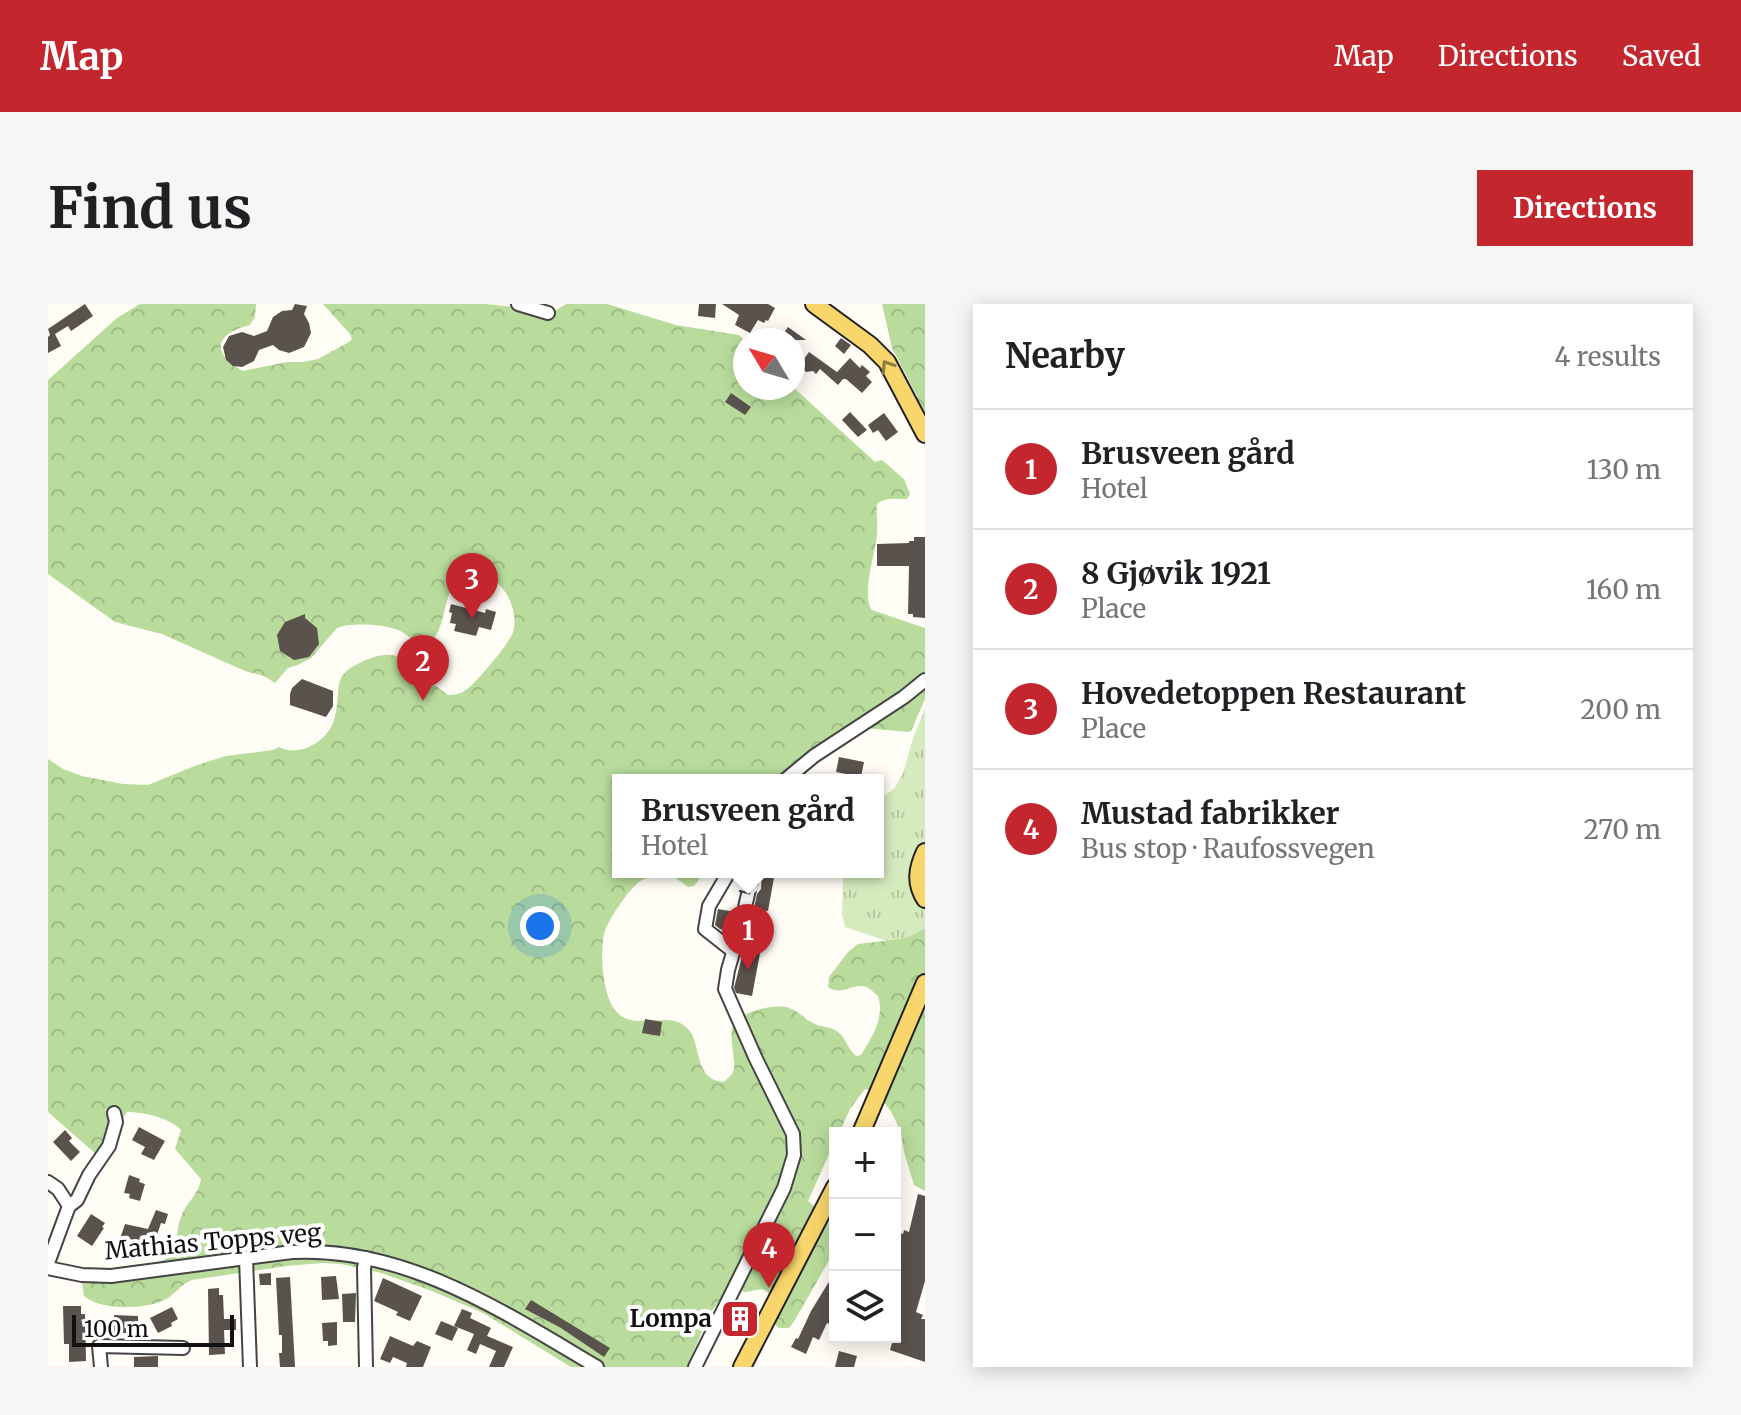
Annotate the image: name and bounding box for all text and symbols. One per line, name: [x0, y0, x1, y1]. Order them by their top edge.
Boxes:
text: Map: [40, 33, 124, 80]
text: Map: [1334, 38, 1394, 74]
text: Directions: [1438, 38, 1578, 74]
text: Saved: [1622, 38, 1701, 74]
button: Directions: [1477, 170, 1693, 246]
text: Find us: [48, 173, 252, 243]
north arrow: [733, 328, 805, 400]
text: Nearby: [1005, 335, 1125, 377]
text: 4 results: [1554, 340, 1661, 373]
one-way arrow: [882, 360, 897, 374]
text: Brusveen gård: [1081, 434, 1295, 472]
text: 1: [1025, 453, 1037, 486]
text: 130 m: [1587, 453, 1661, 486]
text: Hotel: [1081, 472, 1148, 505]
pin: 3: [446, 553, 498, 619]
text: 8 Gjøvik 1921: [1081, 554, 1271, 592]
text: 2: [1023, 573, 1039, 606]
text: 160 m: [1586, 573, 1661, 606]
text: Place: [1081, 592, 1146, 625]
pin: 2: [397, 635, 449, 701]
text: Hovedetoppen Restaurant: [1081, 674, 1466, 712]
text: 3: [1024, 693, 1038, 726]
text: 200 m: [1580, 693, 1661, 726]
text: Place: [1081, 712, 1146, 745]
popup: [612, 774, 884, 878]
text: Brusveen gård: [641, 791, 855, 829]
text: Mustad fabrikker: [1081, 794, 1340, 832]
text: 4: [1023, 813, 1039, 846]
text: 270 m: [1584, 813, 1661, 846]
text: Hotel: [641, 829, 708, 862]
text: Bus stop · Raufossvegen: [1081, 832, 1375, 865]
pin: 1: [722, 904, 774, 970]
your location: [520, 906, 560, 946]
map controls: [829, 1127, 901, 1343]
button: +: [829, 1127, 901, 1199]
button: −: [829, 1199, 901, 1271]
street label: Mathias Topps veg: [103, 1217, 323, 1266]
pin: 4: [743, 1222, 795, 1288]
button: layers: [829, 1271, 901, 1343]
building icon: Lompa: [719, 1298, 761, 1340]
place label: Lompa: [630, 1303, 712, 1334]
scale bar: [72, 1311, 234, 1347]
text: 100 m: [84, 1315, 149, 1343]

